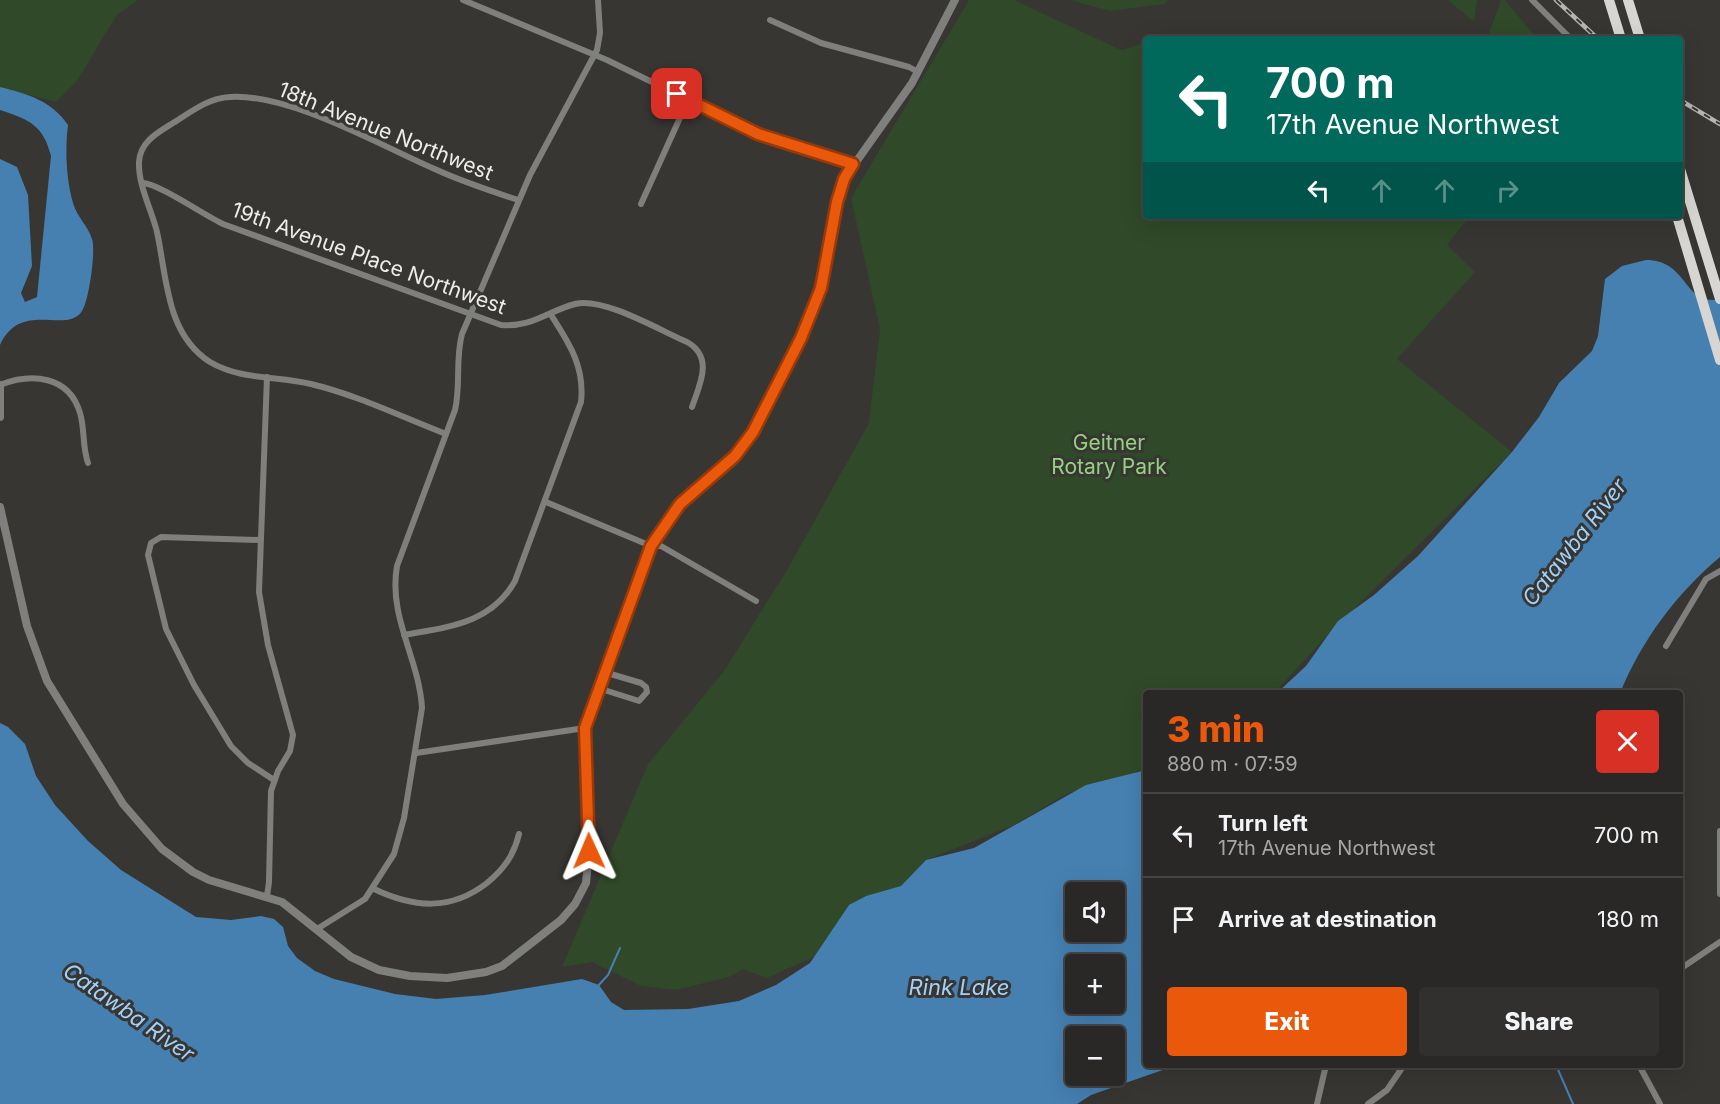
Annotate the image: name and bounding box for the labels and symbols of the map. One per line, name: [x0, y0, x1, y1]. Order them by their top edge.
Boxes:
pin: [651, 68, 702, 119]
street label: 18th Avenue Northwest: [275, 76, 497, 186]
street label: 19th Avenue Place Northwest: [228, 197, 510, 319]
park label: Geitner Rotary Park: [1051, 430, 1167, 479]
water label: Catawba River: [1516, 473, 1632, 611]
position arrow: [557, 819, 621, 883]
water label: Catawba River: [59, 957, 200, 1067]
water label: Rink Lake: [909, 974, 1009, 1000]

